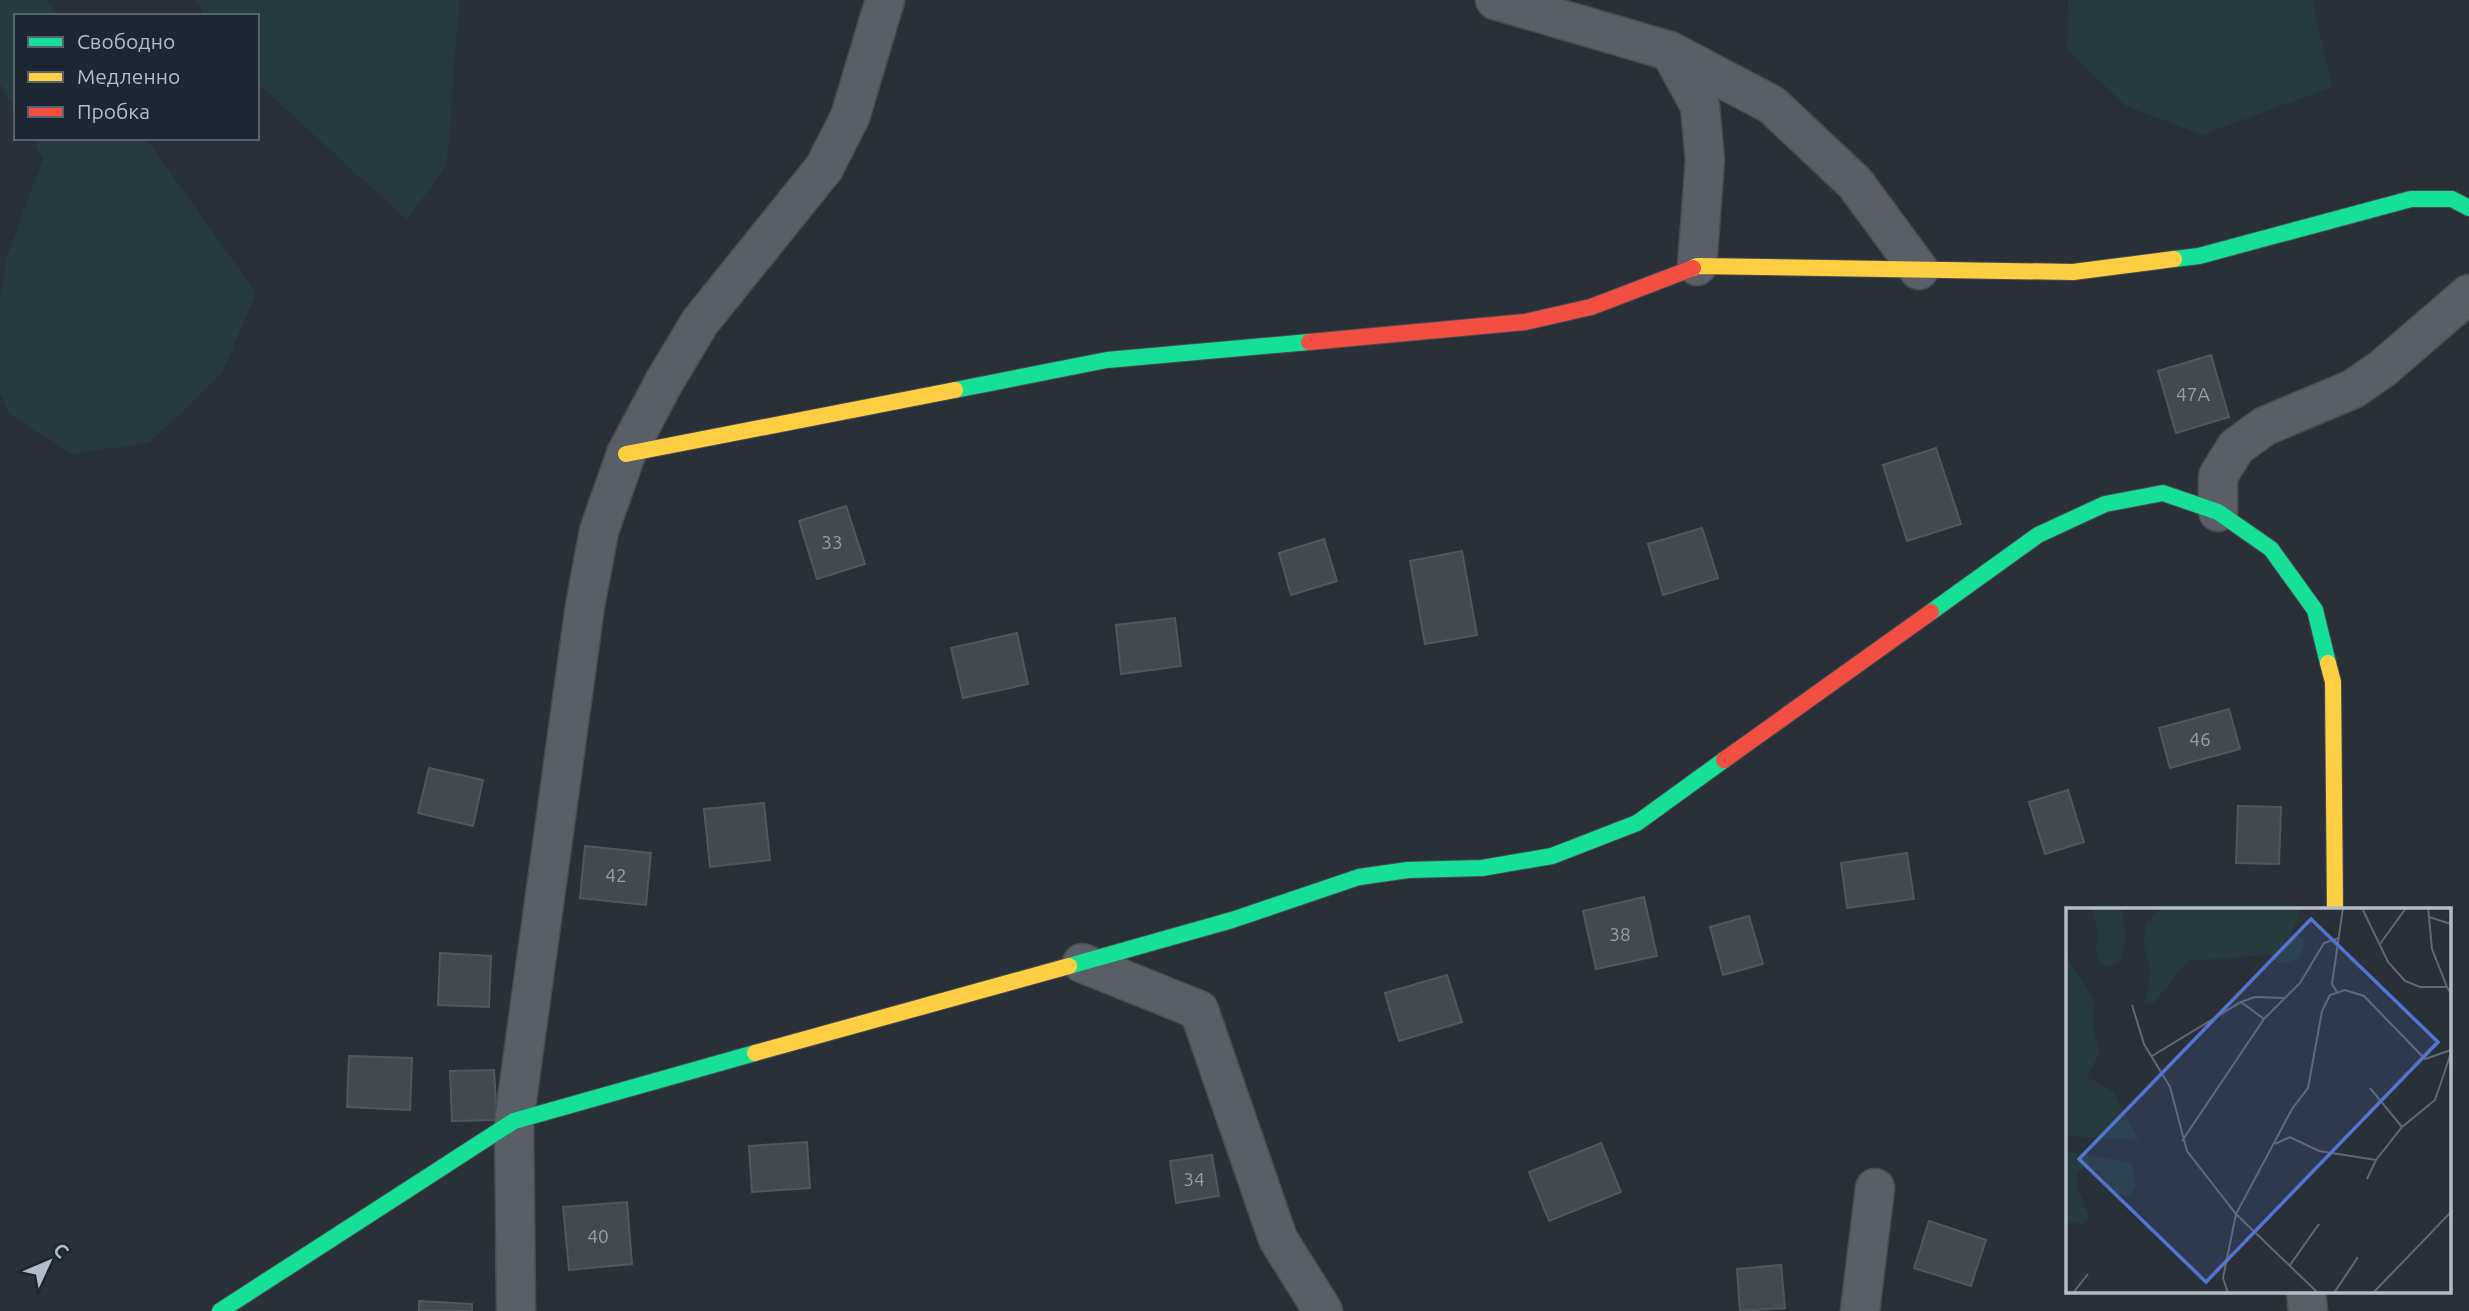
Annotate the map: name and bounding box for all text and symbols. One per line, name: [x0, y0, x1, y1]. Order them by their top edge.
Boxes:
legend: [14, 14, 259, 140]
text: Свободно: [77, 29, 175, 53]
text: Медленно: [77, 64, 180, 88]
text: Пробка: [77, 99, 150, 123]
house number: 47А: [2176, 383, 2211, 405]
house number: 33: [821, 531, 843, 553]
house number: 46: [2189, 728, 2211, 750]
house number: 42: [605, 864, 627, 886]
inset map: [2066, 908, 2452, 1294]
house number: 38: [1609, 923, 1631, 945]
house number: 34: [1183, 1168, 1205, 1190]
house number: 40: [587, 1225, 609, 1247]
north arrow: [14, 1227, 84, 1297]
text: С: [49, 1238, 73, 1262]

